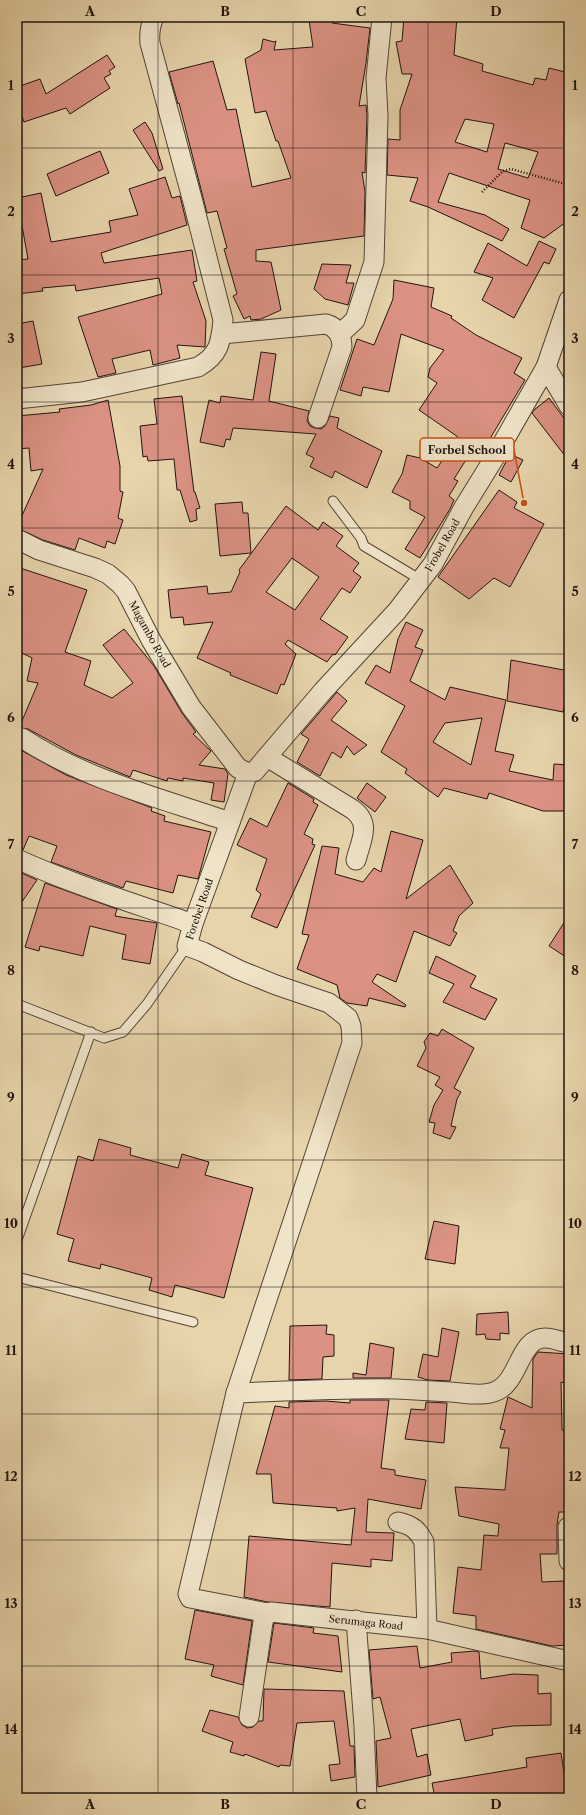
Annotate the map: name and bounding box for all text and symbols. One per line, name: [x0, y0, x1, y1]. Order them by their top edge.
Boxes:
text: A: [84, 3, 96, 19]
text: B: [220, 3, 230, 19]
text: C: [356, 3, 366, 19]
text: D: [490, 3, 502, 19]
text: 1: [8, 77, 14, 93]
text: 1: [572, 77, 578, 93]
text: 2: [7, 203, 15, 219]
text: 2: [571, 203, 579, 219]
text: 3: [7, 330, 15, 346]
text: 3: [571, 330, 579, 346]
callout: Forbel School: [420, 438, 514, 461]
text: Forbel School: [428, 443, 506, 457]
text: 4: [7, 456, 15, 472]
text: 4: [571, 456, 579, 472]
street label: Frobel Road: [422, 517, 463, 574]
text: 5: [7, 583, 15, 599]
text: 5: [571, 583, 579, 599]
street label: Magambo Road: [126, 598, 173, 670]
text: 6: [7, 709, 15, 725]
text: 6: [571, 709, 579, 725]
text: 7: [8, 836, 15, 852]
text: 7: [572, 836, 579, 852]
street label: Forebel Road: [183, 877, 216, 941]
text: 8: [7, 962, 15, 978]
text: 8: [571, 962, 579, 978]
text: 9: [7, 1089, 15, 1105]
text: 9: [571, 1089, 579, 1105]
text: 10: [4, 1215, 18, 1231]
text: 10: [568, 1215, 582, 1231]
text: 11: [5, 1342, 17, 1358]
text: 11: [569, 1342, 581, 1358]
text: 12: [4, 1468, 18, 1484]
text: 12: [568, 1468, 582, 1484]
text: 13: [4, 1595, 18, 1611]
text: 13: [568, 1595, 582, 1611]
street label: Serumaga Road: [328, 1612, 404, 1633]
text: 14: [4, 1721, 18, 1737]
text: 14: [568, 1721, 582, 1737]
text: A: [84, 1796, 96, 1812]
text: B: [220, 1796, 230, 1812]
text: C: [356, 1796, 366, 1812]
text: D: [490, 1796, 502, 1812]

